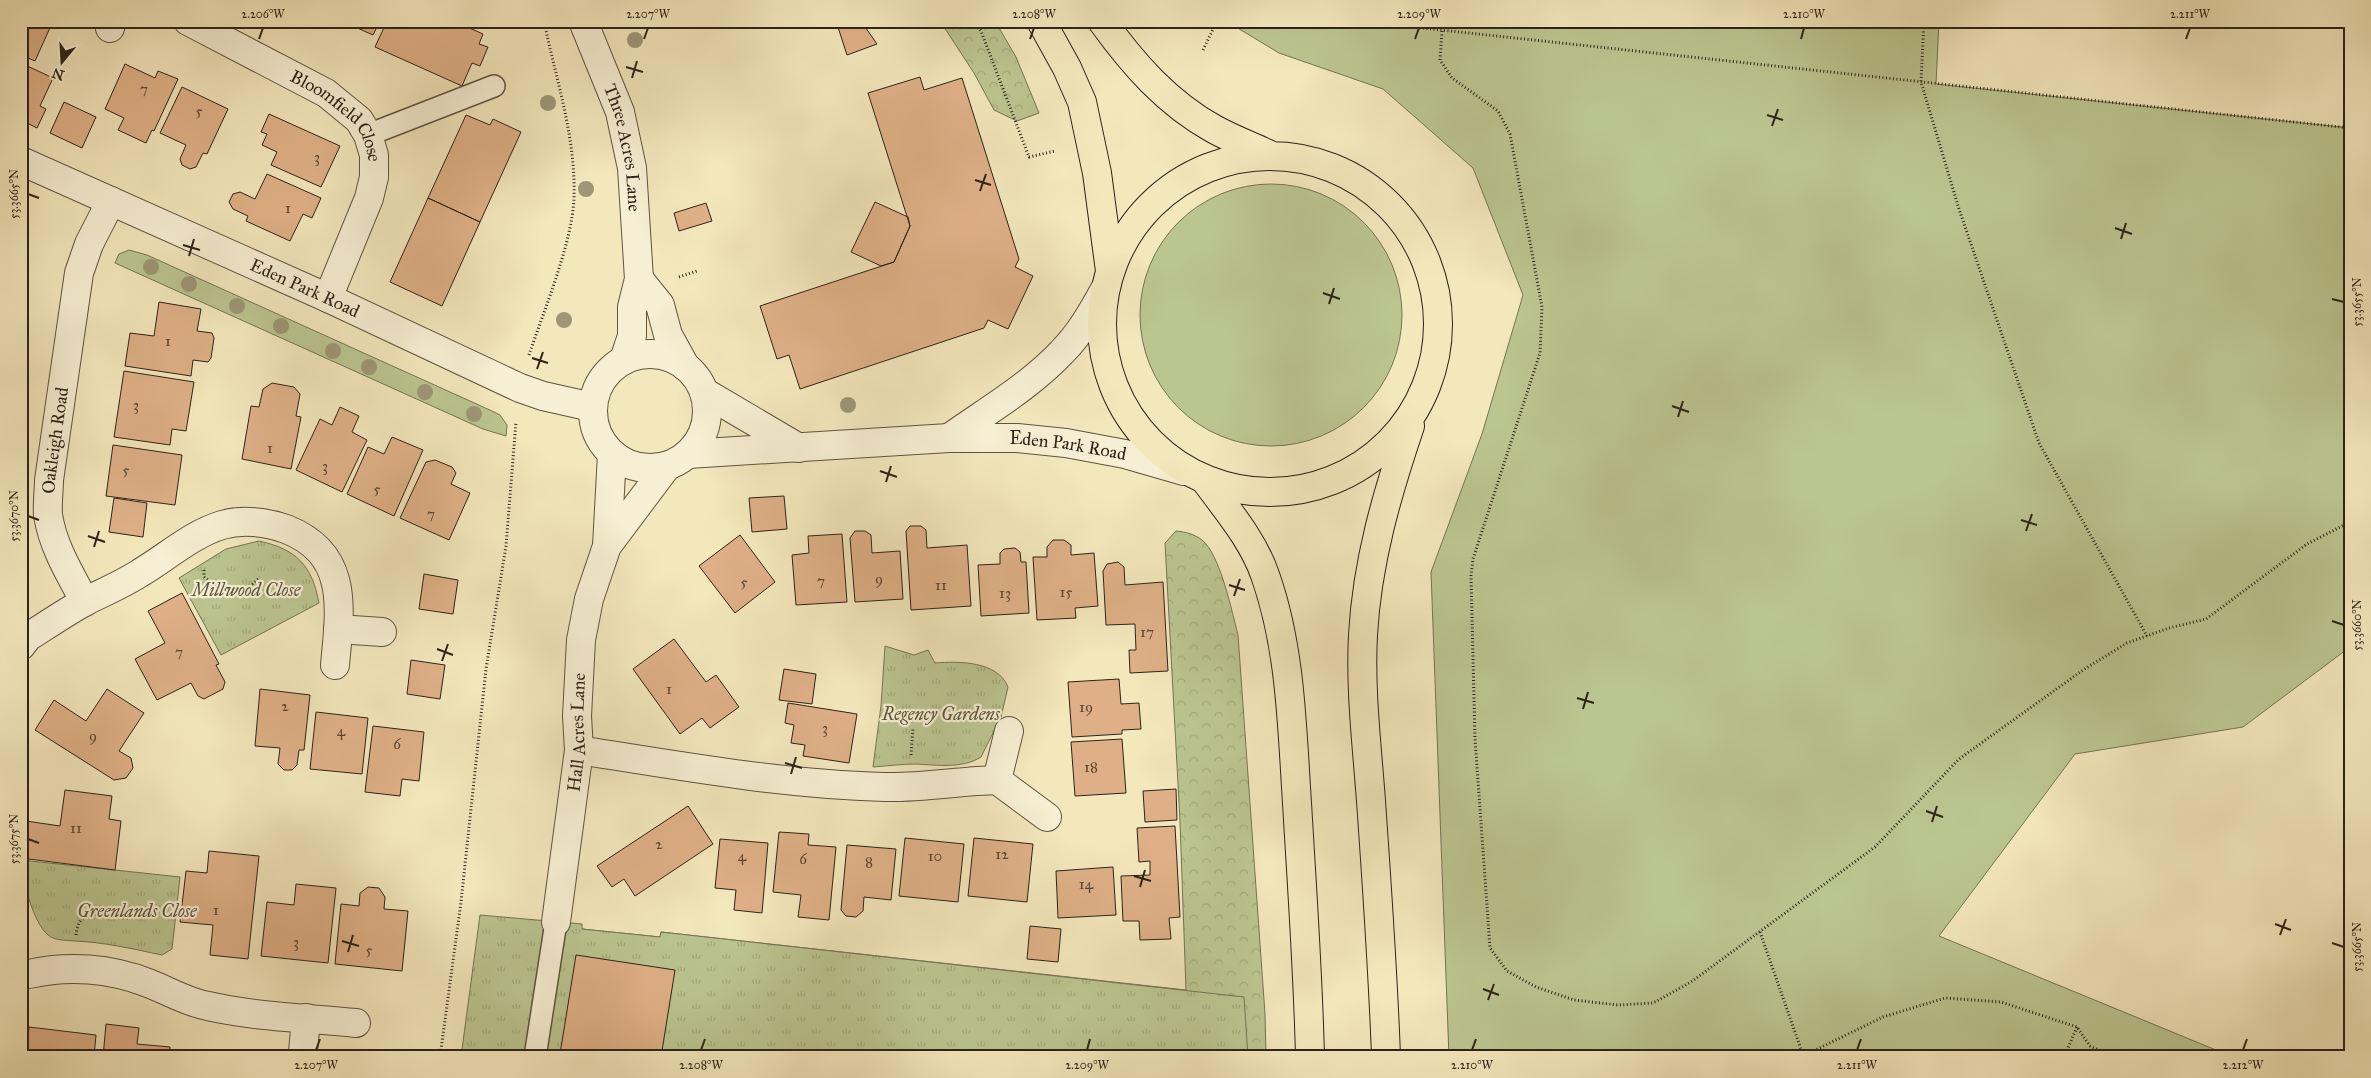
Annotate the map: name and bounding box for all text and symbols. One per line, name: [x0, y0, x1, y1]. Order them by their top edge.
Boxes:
text: 2.206°W: [241, 7, 285, 21]
text: 2.207°W: [626, 7, 670, 21]
text: 2.208°W: [1012, 7, 1056, 21]
text: 2.209°W: [1397, 7, 1441, 21]
text: 2.210°W: [1783, 7, 1826, 21]
text: 2.211°W: [2170, 7, 2210, 21]
north arrow: [38, 38, 88, 88]
text: N: [50, 64, 66, 84]
street label: Bloomfield Close: [287, 65, 385, 161]
house number: 7: [140, 80, 148, 98]
street label: Three Acres Lane: [599, 81, 646, 212]
house number: 5: [196, 102, 203, 120]
house number: 3: [314, 148, 320, 166]
text: 53.3665°N: [7, 169, 21, 219]
house number: 1: [285, 199, 291, 217]
street label: Eden Park Road: [247, 254, 363, 322]
text: 53.3655°N: [2350, 277, 2364, 327]
house number: 1: [165, 332, 171, 350]
street label: Oakleigh Road: [37, 386, 73, 494]
house number: 3: [133, 396, 139, 414]
street label: Eden Park Road: [1010, 427, 1128, 465]
house number: 1: [267, 439, 273, 457]
house number: 3: [322, 457, 328, 475]
house number: 5: [123, 461, 130, 479]
house number: 5: [374, 480, 381, 498]
text: 53.3670°N: [7, 490, 21, 542]
house number: 7: [427, 505, 435, 523]
house number: 9: [875, 570, 883, 588]
house number: 7: [817, 572, 825, 590]
house number: 5: [741, 573, 748, 591]
house number: 11: [935, 576, 947, 594]
park label: Millwood Close: [190, 579, 302, 601]
house number: 15: [1060, 583, 1072, 601]
house number: 13: [999, 584, 1011, 602]
text: 53.3660°N: [2350, 599, 2364, 651]
house number: 17: [1140, 623, 1154, 641]
house number: 7: [175, 643, 183, 661]
street label: Hall Acres Lane: [563, 672, 590, 793]
house number: 1: [666, 680, 672, 698]
house number: 2: [281, 697, 289, 715]
house number: 19: [1079, 698, 1093, 716]
park label: Regency Gardens: [881, 703, 1001, 725]
house number: 3: [822, 719, 828, 737]
house number: 4: [337, 722, 346, 740]
house number: 9: [89, 727, 97, 745]
house number: 6: [393, 735, 402, 753]
house number: 18: [1084, 758, 1098, 776]
text: 53.3675°N: [7, 814, 21, 864]
house number: 11: [70, 819, 82, 837]
house number: 2: [655, 835, 663, 853]
house number: 12: [995, 845, 1009, 863]
house number: 4: [738, 847, 747, 865]
house number: 10: [928, 847, 942, 865]
house number: 6: [799, 850, 808, 868]
house number: 8: [865, 853, 873, 871]
house number: 14: [1079, 875, 1094, 893]
park label: Greenlands Close: [77, 900, 198, 922]
house number: 1: [213, 901, 219, 919]
text: 53.3665°N: [2350, 922, 2364, 972]
house number: 3: [293, 933, 299, 951]
house number: 5: [366, 941, 373, 959]
text: 2.207°W: [294, 1058, 338, 1072]
text: 2.208°W: [679, 1058, 723, 1072]
text: 2.209°W: [1065, 1058, 1109, 1072]
text: 2.210°W: [1451, 1058, 1494, 1072]
text: 2.211°W: [1837, 1058, 1877, 1072]
text: 2.212°W: [2223, 1058, 2264, 1072]

